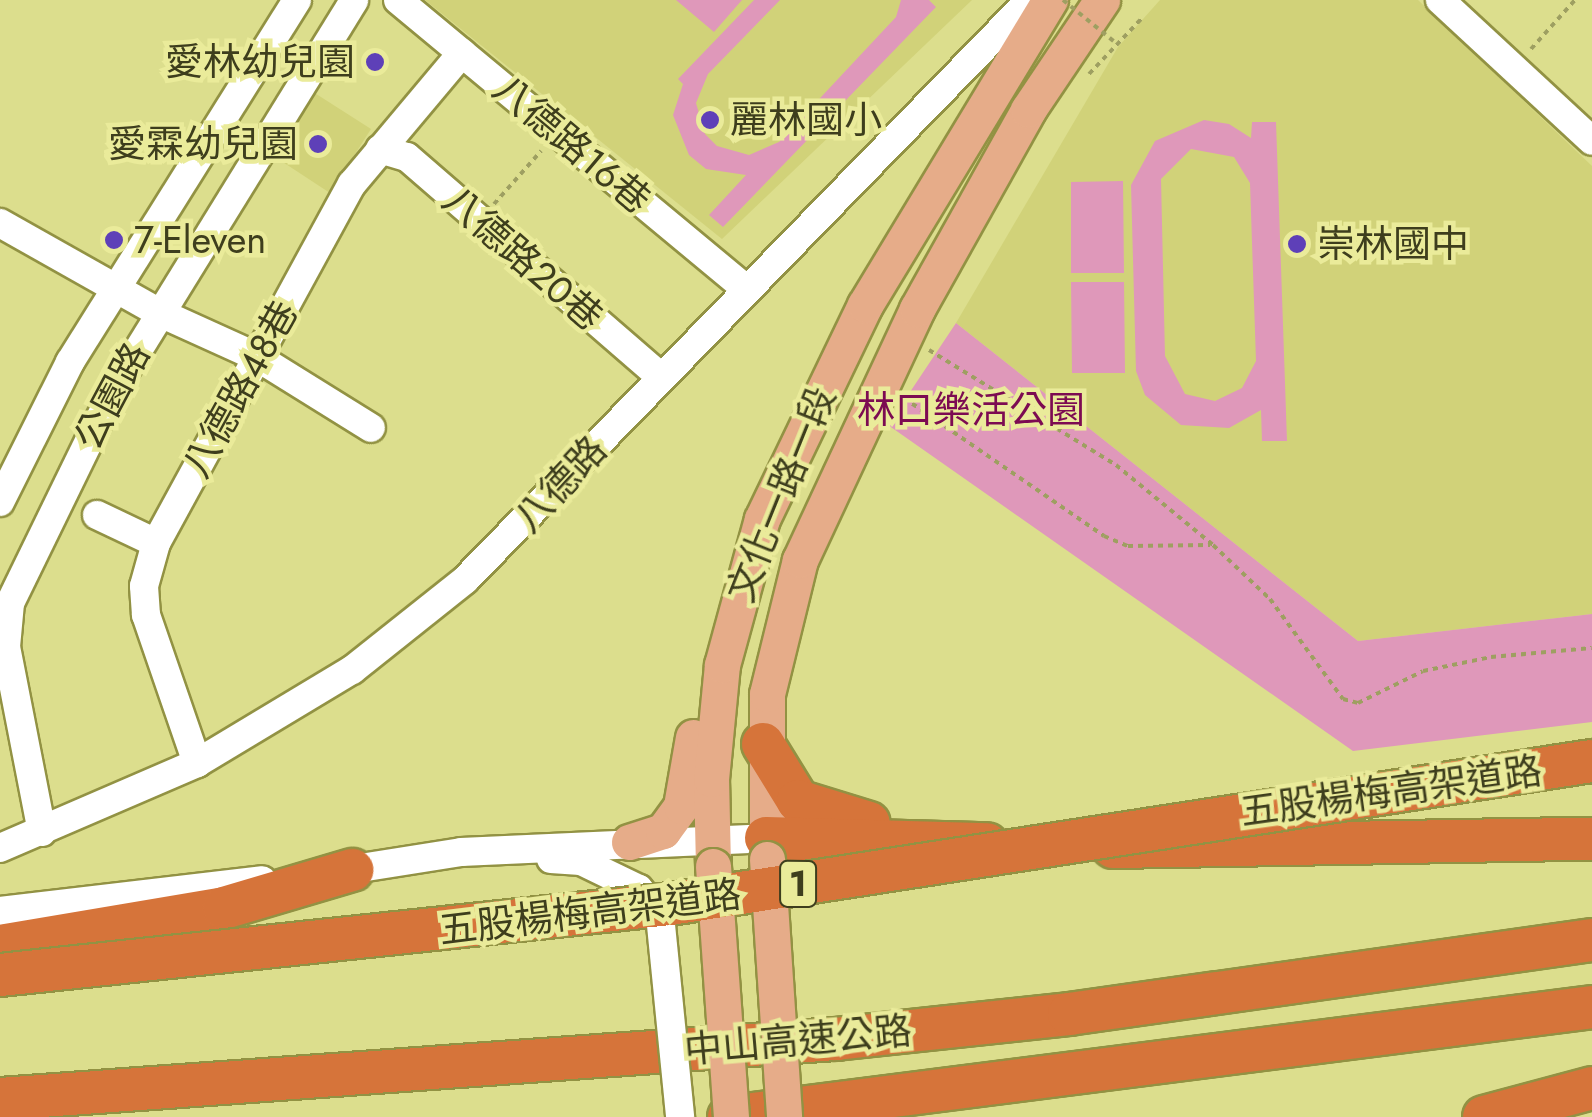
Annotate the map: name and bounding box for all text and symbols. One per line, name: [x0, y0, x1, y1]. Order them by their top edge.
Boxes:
place label: 愛林幼兒園: [165, 39, 355, 85]
marker: 愛林幼兒園: [364, 51, 386, 73]
street label: 八德路16巷: [484, 65, 660, 223]
place label: 麗林國小: [730, 97, 882, 143]
marker: 麗林國小: [699, 109, 721, 131]
place label: 愛霖幼兒園: [108, 121, 298, 167]
marker: 愛霖幼兒園: [307, 133, 329, 155]
street label: 八德路20巷: [434, 176, 612, 340]
place label: 7-Eleven: [134, 217, 266, 263]
place label: 崇林國中: [1317, 221, 1469, 267]
marker: 7-Eleven: [103, 229, 125, 251]
marker: 崇林國中: [1286, 233, 1308, 255]
street label: 八德路48巷: [173, 293, 307, 485]
street label: 公園路: [65, 335, 159, 457]
street label: 文化一路一段: [717, 380, 845, 608]
park label: 林口樂活公園: [857, 387, 1085, 433]
street label: 八德路: [504, 427, 616, 541]
street label: 五股楊梅高架道路: [1237, 747, 1545, 835]
road number: 1: [778, 854, 818, 914]
street label: 五股楊梅高架道路: [436, 871, 744, 953]
street label: 中山高速公路: [682, 1007, 914, 1073]

